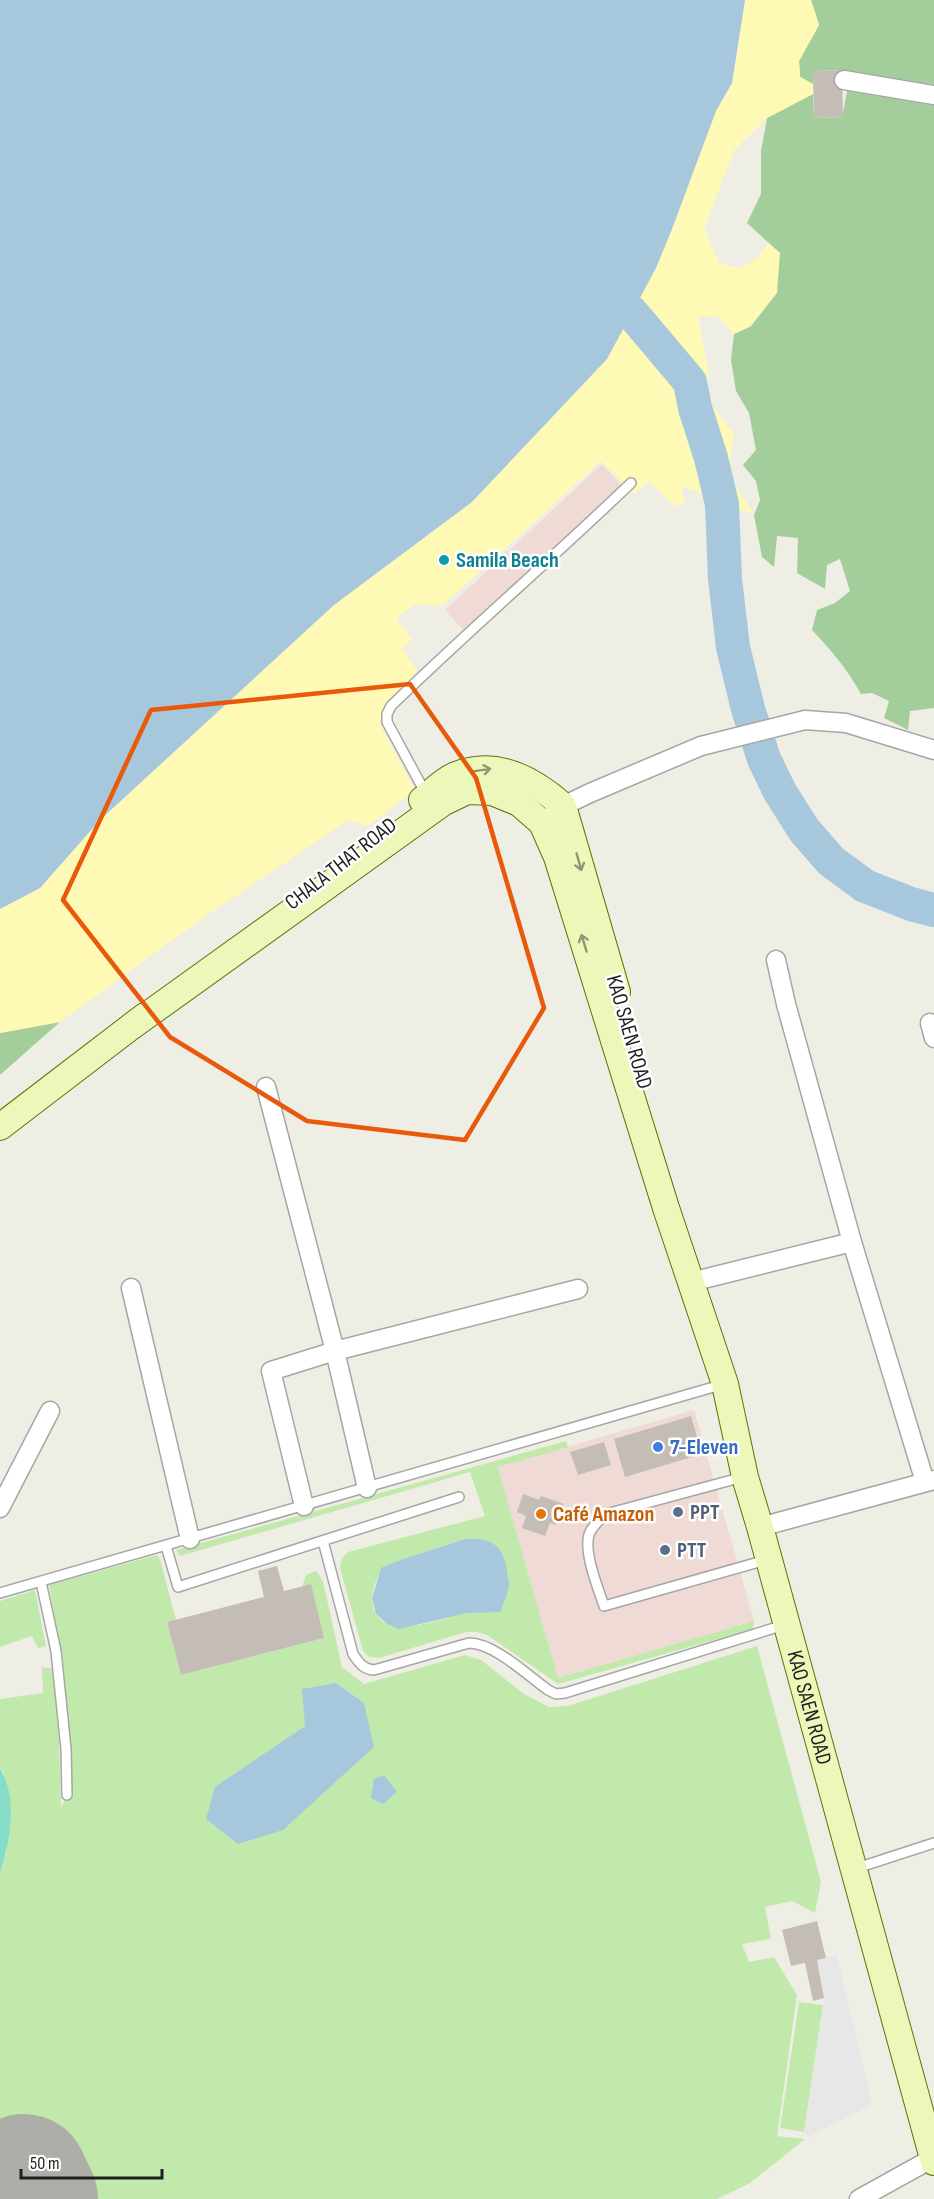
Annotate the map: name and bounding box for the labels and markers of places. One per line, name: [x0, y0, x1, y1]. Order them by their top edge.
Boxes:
place label: Samila Beach: [456, 547, 559, 574]
marker: Samila Beach: [437, 553, 451, 567]
place label: 7-Eleven: [670, 1434, 738, 1461]
marker: 7-Eleven: [651, 1440, 665, 1454]
place label: PPT: [690, 1499, 720, 1526]
place label: Café Amazon: [553, 1501, 654, 1528]
marker: PPT: [671, 1505, 685, 1519]
marker: Café Amazon: [534, 1507, 548, 1521]
place label: PTT: [677, 1537, 707, 1564]
marker: PTT: [658, 1543, 672, 1557]

